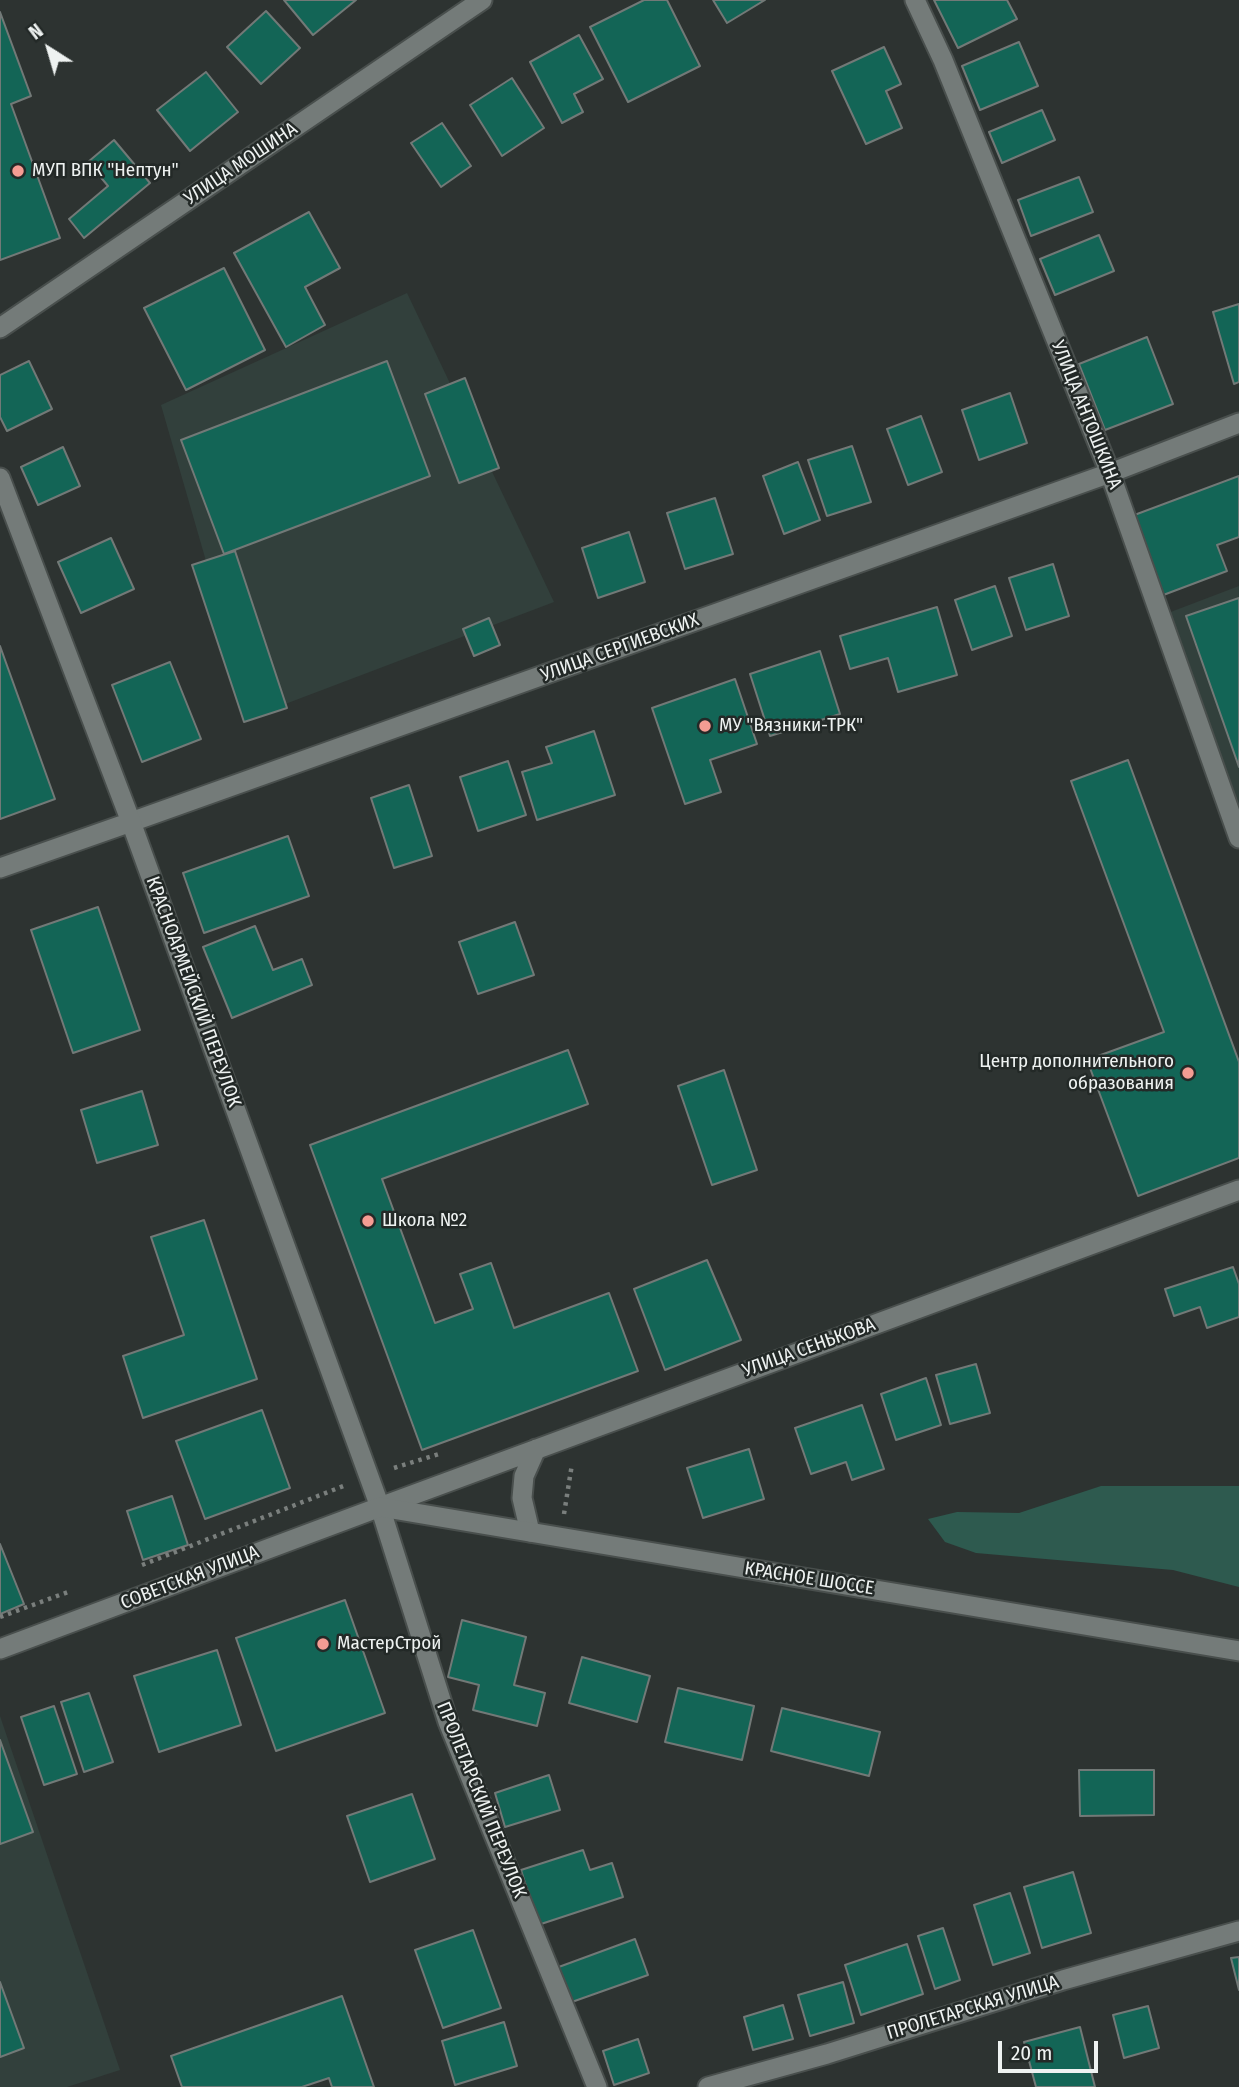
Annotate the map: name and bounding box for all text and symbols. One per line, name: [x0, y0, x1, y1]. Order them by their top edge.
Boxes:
north arrow: [14, 14, 84, 84]
text: N: [25, 19, 48, 44]
street label: УЛИЦА МОШИНА: [180, 118, 302, 210]
place label: МУП ВПК "Нептун": [32, 160, 179, 182]
marker: МУП ВПК "Нептун": [10, 163, 26, 179]
street label: УЛИЦА АНТОШКИНА: [1046, 338, 1126, 492]
street label: УЛИЦА СЕРГИЕВСКИХ: [538, 609, 702, 687]
place label: МУ "Вязники-ТРК": [719, 715, 863, 737]
marker: МУ "Вязники-ТРК": [697, 718, 713, 734]
street label: КРАСНОАРМЕЙСКИЙ ПЕРЕУЛОК: [141, 874, 245, 1110]
place label: Центр дополнительного образования: [979, 1051, 1174, 1095]
marker: Центр дополнительного образования: [1180, 1065, 1196, 1081]
place label: Школа №2: [382, 1210, 467, 1232]
marker: Школа №2: [360, 1213, 376, 1229]
street label: УЛИЦА СЕНЬКОВА: [740, 1313, 878, 1383]
street label: СОВЕТСКАЯ УЛИЦА: [118, 1541, 262, 1615]
street label: КРАСНОЕ ШОССЕ: [743, 1558, 875, 1600]
place label: МастерСтрой: [337, 1633, 441, 1655]
marker: МастерСтрой: [315, 1636, 331, 1652]
street label: ПРОЛЕТАРСКИЙ ПЕРЕУЛОК: [431, 1699, 531, 1901]
street label: ПРОЛЕТАРСКАЯ УЛИЦА: [884, 1971, 1062, 2045]
scale bar: [1001, 2028, 1101, 2072]
text: 20 m: [1011, 2040, 1052, 2066]

